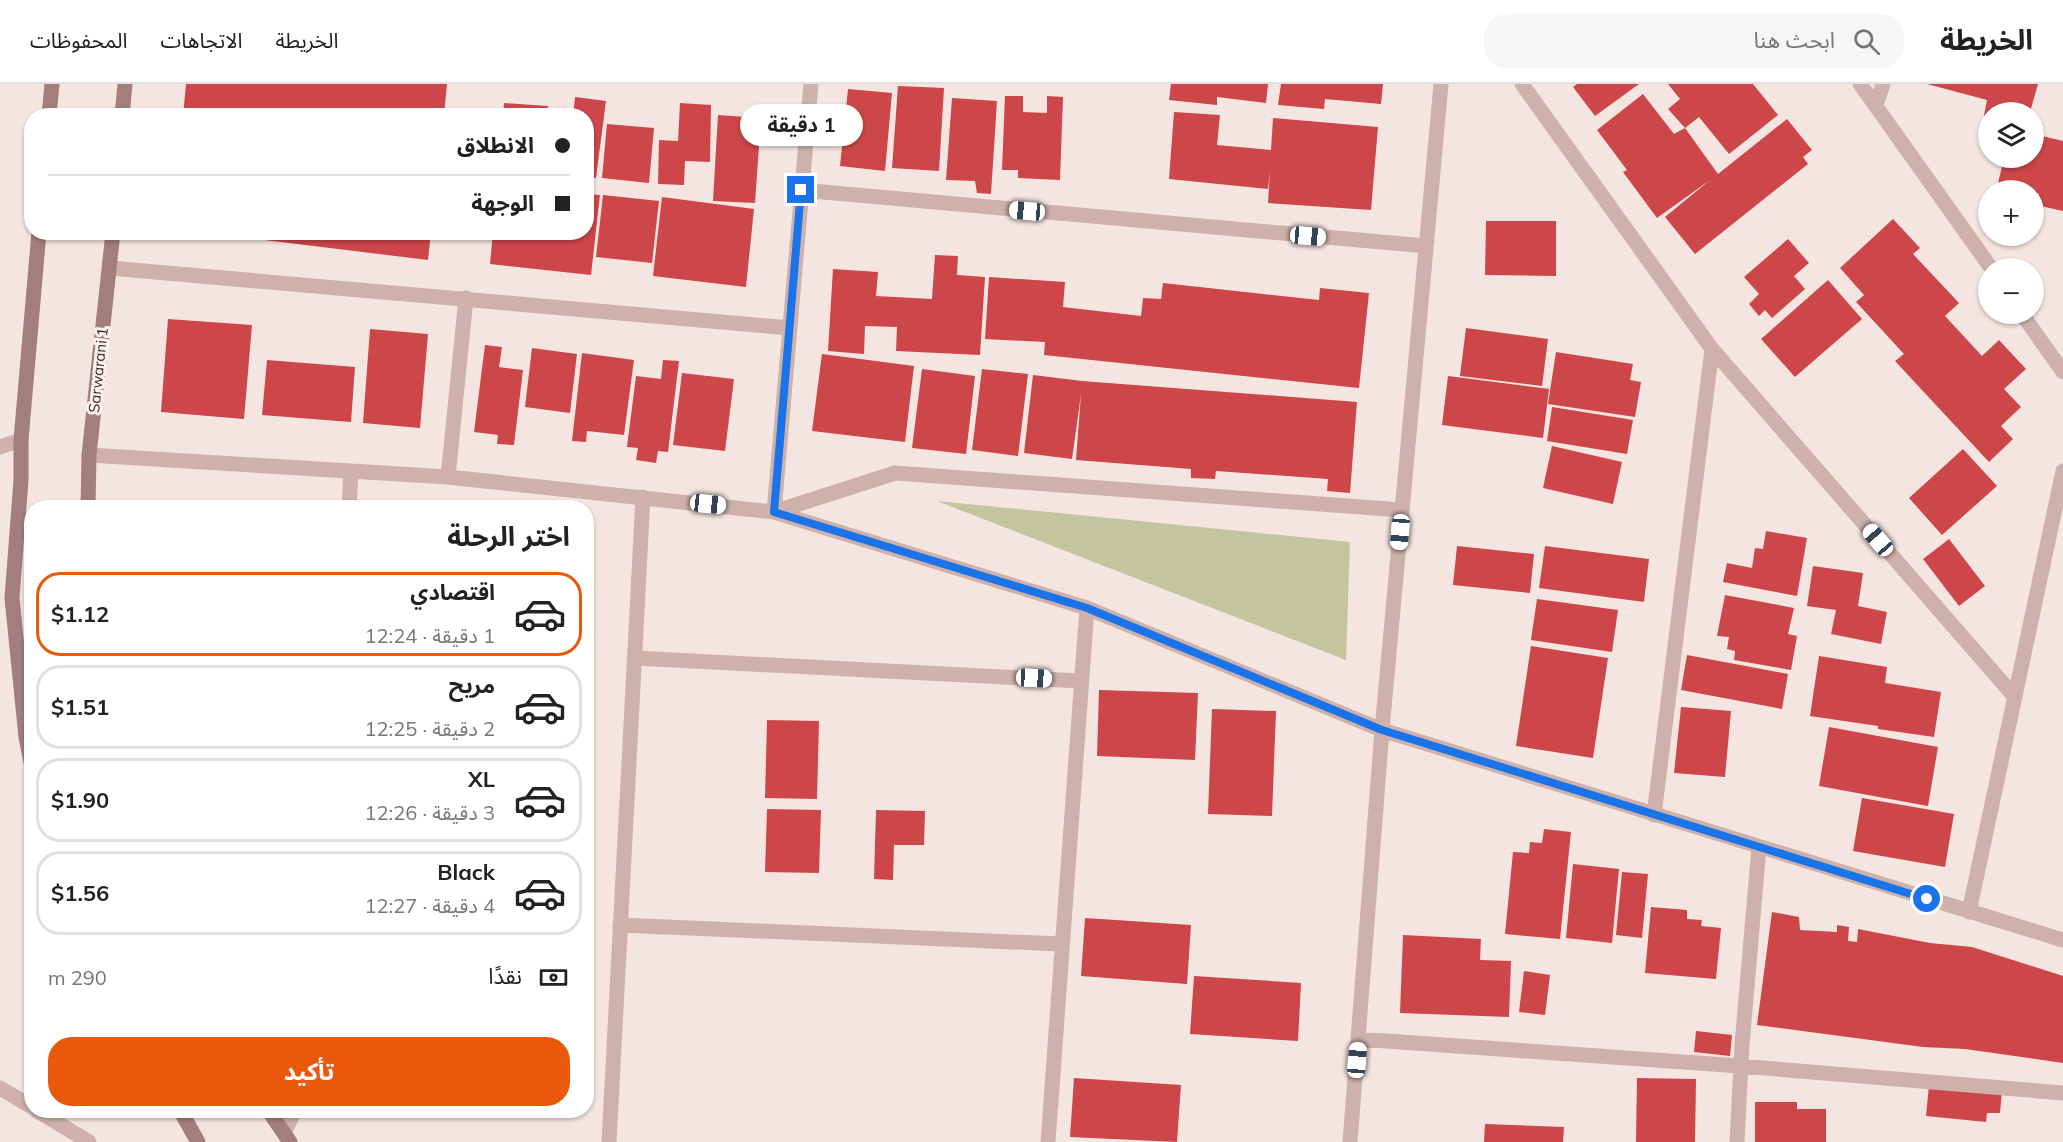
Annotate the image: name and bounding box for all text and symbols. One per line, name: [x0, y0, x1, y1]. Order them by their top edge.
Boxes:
search box: [1484, 14, 1904, 68]
text: الخريطة: [1940, 22, 2033, 57]
icon: search: [1850, 25, 1883, 58]
text: ابحث هنا: [1753, 26, 1835, 54]
text: المحفوظات: [30, 27, 127, 53]
text: الاتجاهات: [160, 27, 242, 53]
text: الخريطة: [275, 27, 338, 53]
map controls: [1978, 102, 2044, 324]
button: layers: [1978, 102, 2044, 168]
callout: 1 دقيقة: [740, 103, 862, 145]
text: 1 دقيقة: [768, 112, 835, 137]
text: الانطلاق: [457, 131, 534, 159]
route end: [787, 176, 814, 203]
button: +: [1978, 180, 2044, 246]
text: الوجهة: [471, 189, 534, 217]
car: [1008, 200, 1046, 222]
car: [1289, 225, 1327, 247]
button: −: [1978, 258, 2044, 324]
street label: Sarwarani 1: [84, 326, 112, 414]
car: [689, 493, 727, 515]
car: [1389, 513, 1411, 551]
text: اختر الرحلة: [447, 519, 570, 553]
car: [1859, 521, 1897, 559]
text: اقتصادي: [410, 578, 495, 606]
icon: car: [513, 587, 567, 641]
text: $1.12: [51, 600, 109, 628]
text: 1 دقيقة · 12:24: [365, 623, 495, 648]
car: [1016, 668, 1052, 688]
text: مريح: [449, 671, 495, 699]
icon: car: [513, 680, 567, 734]
text: $1.51: [51, 693, 109, 721]
text: 2 دقيقة · 12:25: [365, 716, 495, 741]
text: XL: [468, 765, 495, 793]
icon: car: [513, 773, 567, 827]
text: $1.90: [51, 786, 109, 814]
text: 3 دقيقة · 12:26: [365, 800, 495, 825]
text: Black: [437, 858, 495, 886]
icon: car: [513, 866, 567, 920]
text: $1.56: [51, 879, 109, 907]
route start: [1913, 885, 1940, 912]
text: 4 دقيقة · 12:27: [365, 893, 495, 918]
icon: cash: [537, 961, 570, 994]
text: نقدًا: [488, 962, 522, 990]
text: 290 m: [48, 965, 107, 990]
button: تأكيد: [48, 1037, 570, 1106]
car: [1346, 1041, 1368, 1079]

